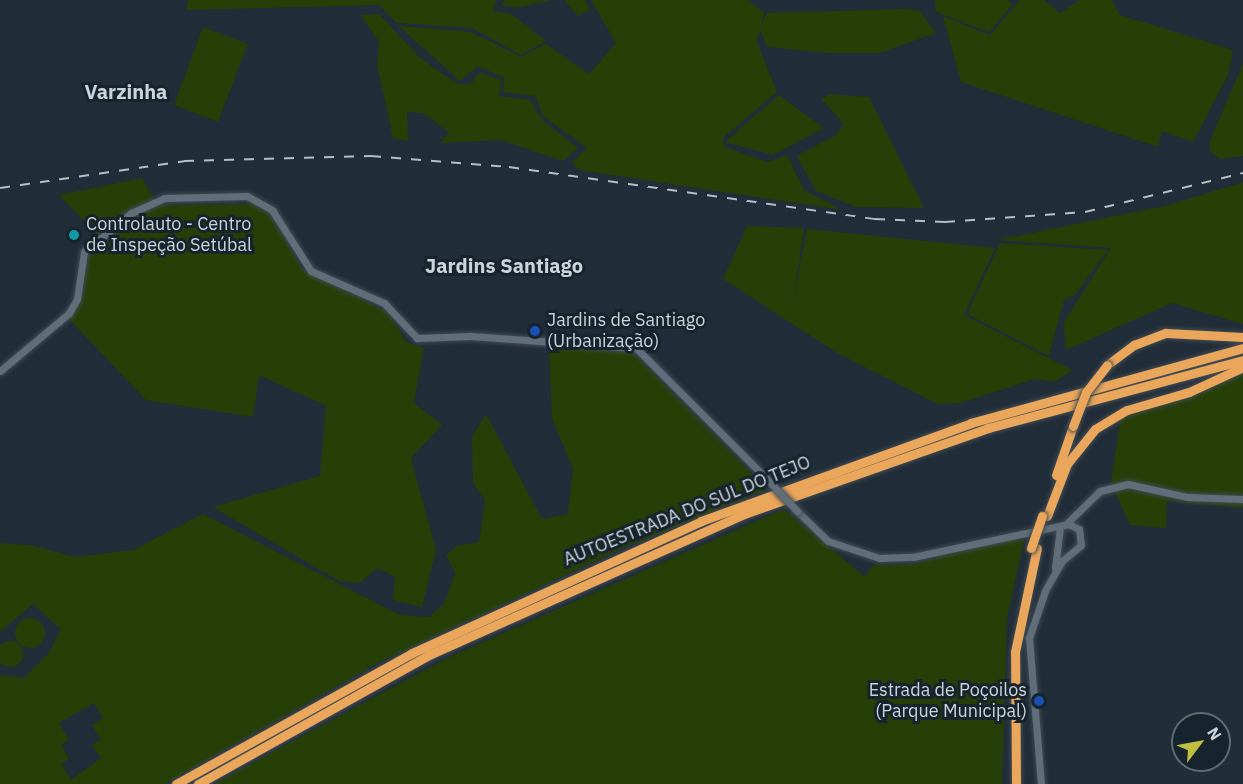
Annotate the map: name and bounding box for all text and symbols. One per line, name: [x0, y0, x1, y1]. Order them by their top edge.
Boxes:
district label: Varzinha: [85, 79, 167, 103]
place label: Controlauto - Centro de Inspeção Setúbal: [86, 214, 252, 256]
marker: Controlauto - Centro de Inspeção Setúbal: [67, 228, 81, 242]
district label: Jardins Santiago: [425, 253, 583, 277]
place label: Jardins de Santiago (Urbanização): [547, 310, 705, 352]
marker: Jardins de Santiago (Urbanização): [528, 324, 542, 338]
street label: AUTOESTRADA DO SUL DO TEJO: [560, 451, 814, 571]
place label: Estrada de Poçoilos (Parque Municipal): [869, 680, 1027, 722]
marker: Estrada de Poçoilos (Parque Municipal): [1032, 694, 1046, 708]
north arrow: [1171, 712, 1231, 772]
text: N: [1203, 723, 1226, 744]

